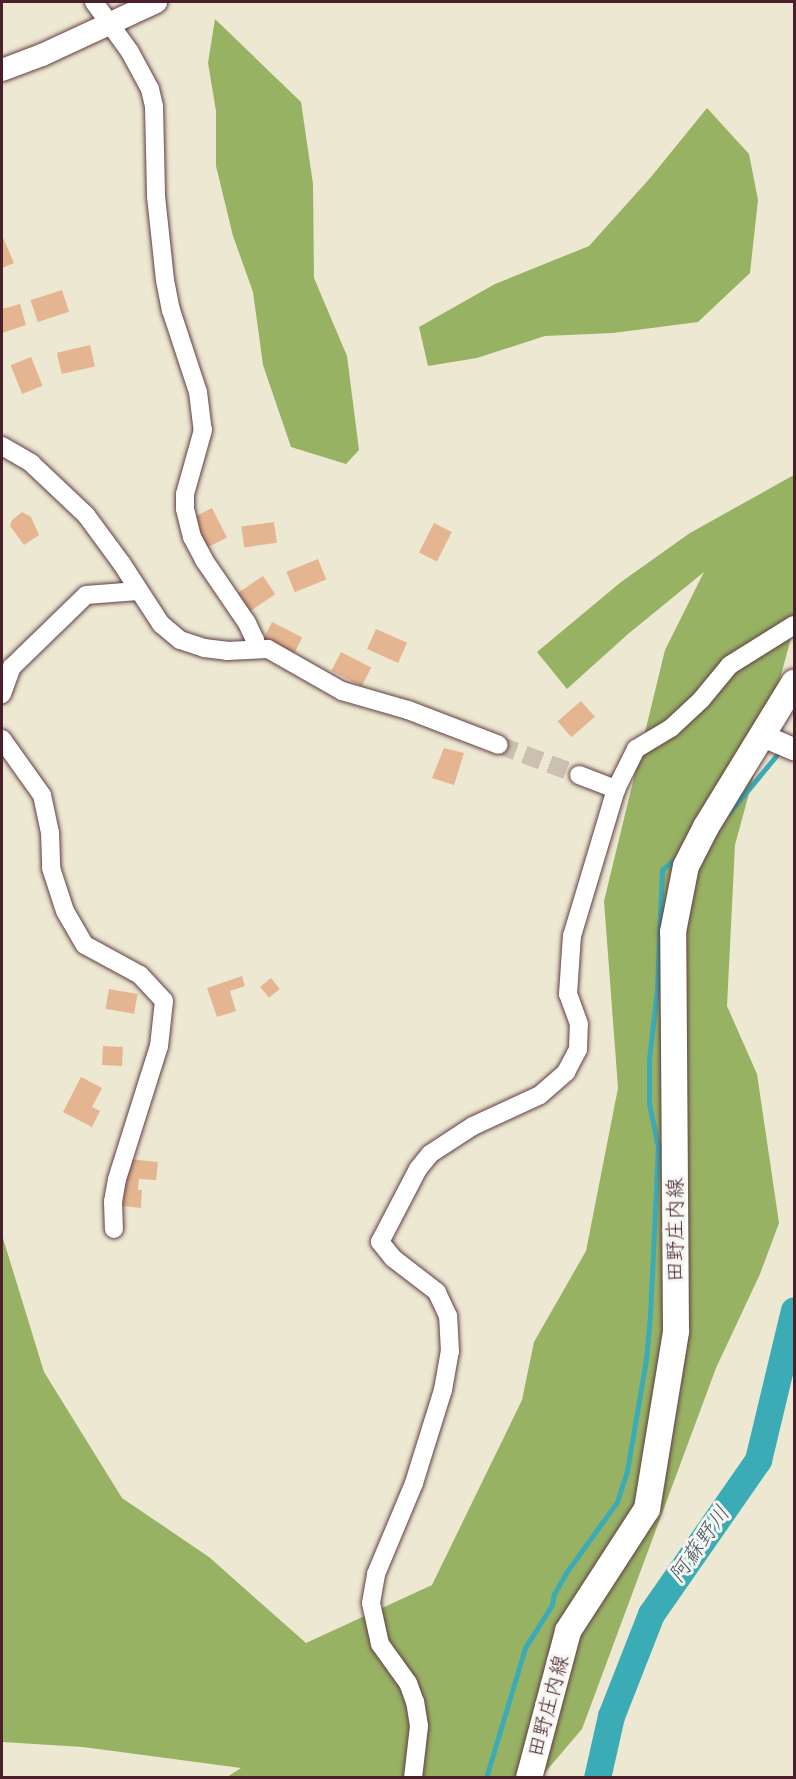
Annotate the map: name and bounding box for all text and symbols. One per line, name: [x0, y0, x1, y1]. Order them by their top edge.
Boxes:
street label: 田野庄内線: [662, 1178, 688, 1282]
water label: 阿蘇野川: [663, 1500, 735, 1588]
street label: 田野庄内線: [522, 1652, 574, 1760]

